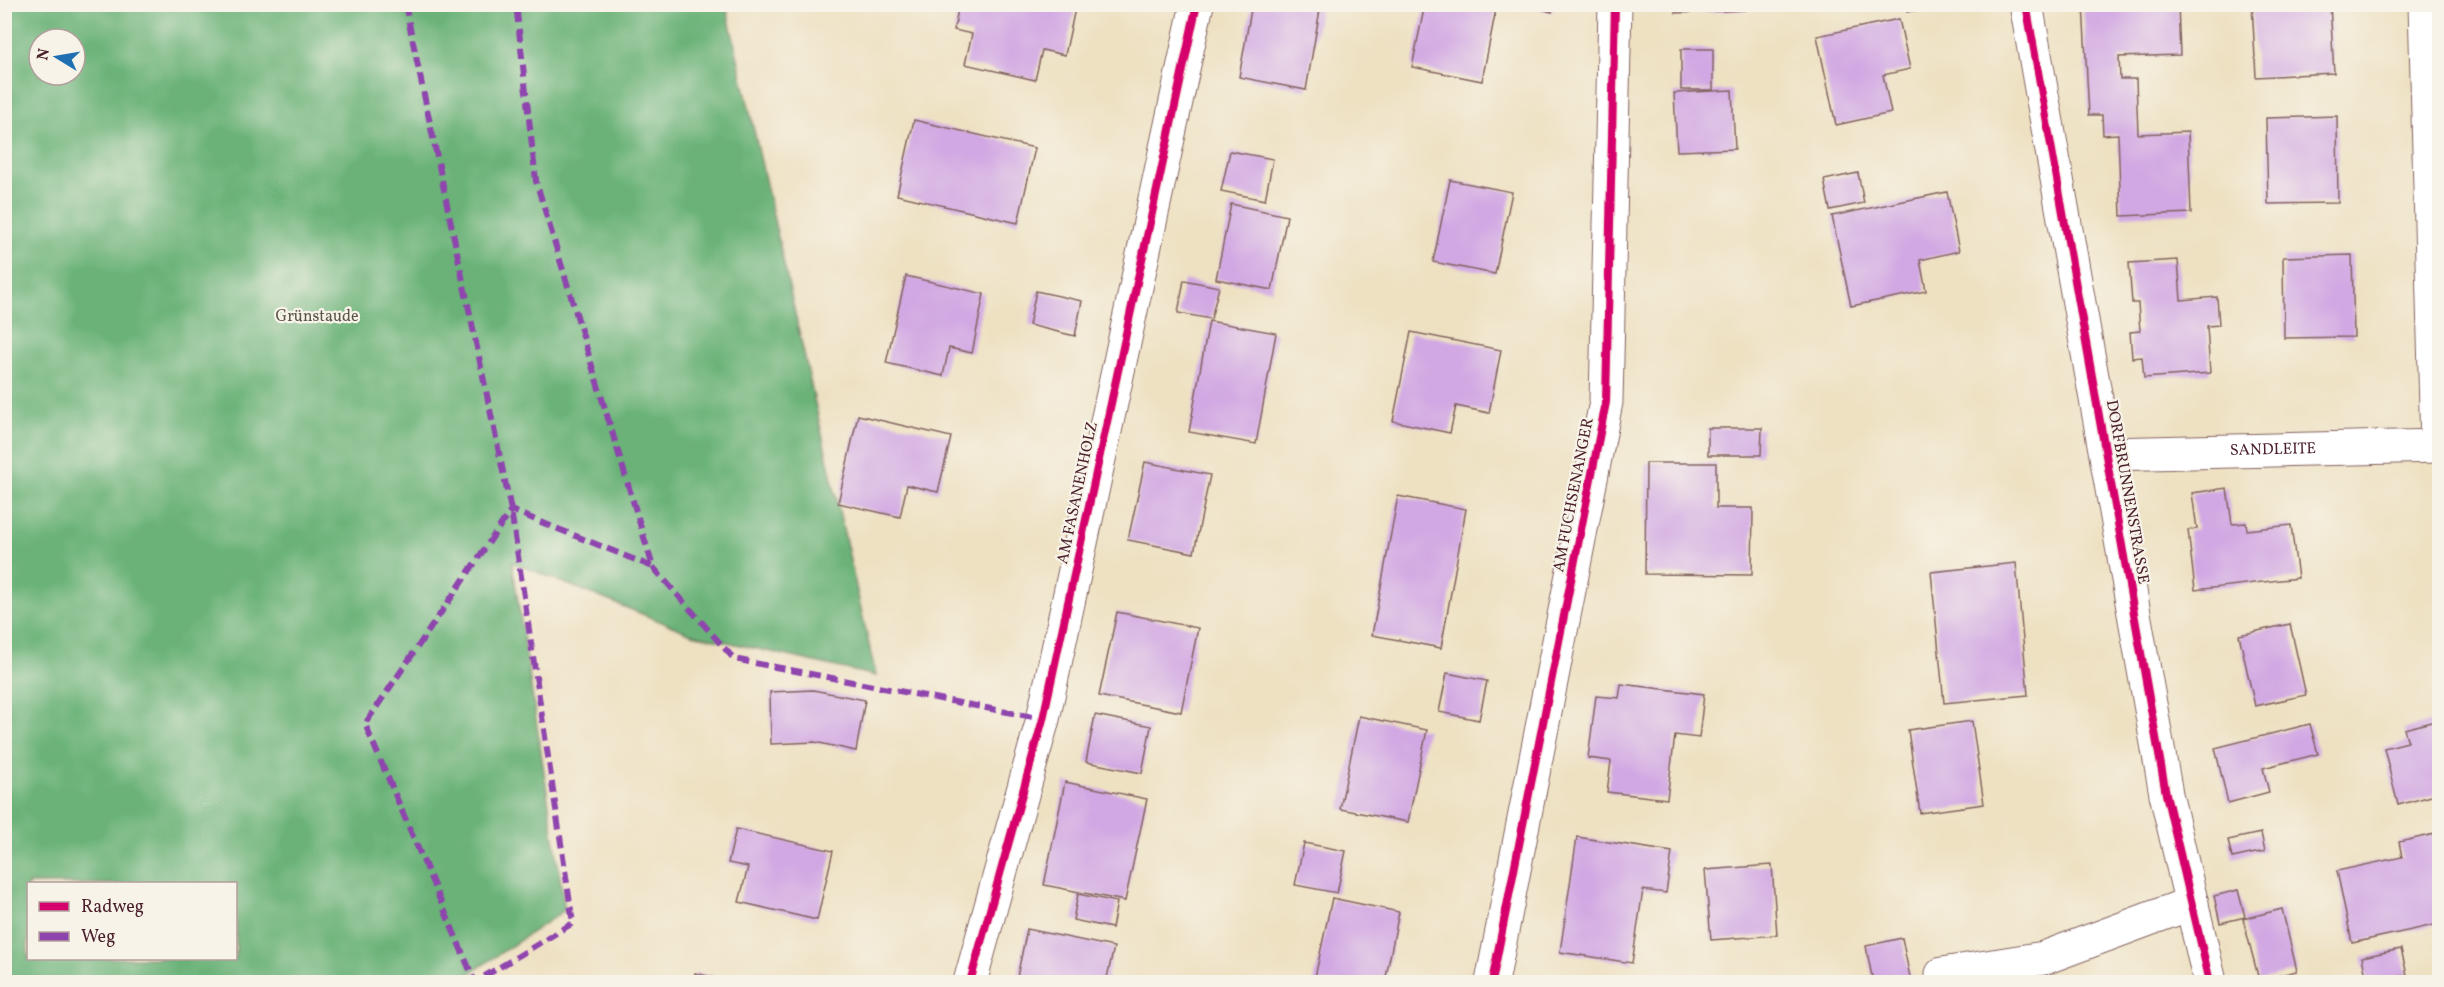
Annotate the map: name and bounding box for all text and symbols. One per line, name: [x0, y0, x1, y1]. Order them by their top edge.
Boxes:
north arrow: [27, 27, 87, 87]
text: N: [32, 46, 56, 62]
park label: Grünstaude: [275, 306, 359, 328]
street label: DORFBRUNNENSTRASSE: [2100, 398, 2154, 586]
street label: AM FUCHSENANGER: [1548, 416, 1600, 574]
street label: AM FASANENHOLZ: [1052, 420, 1104, 566]
street label: SANDLEITE: [2230, 438, 2316, 462]
legend: [27, 882, 237, 960]
text: Radweg: [81, 895, 144, 920]
text: Weg: [81, 925, 115, 950]

